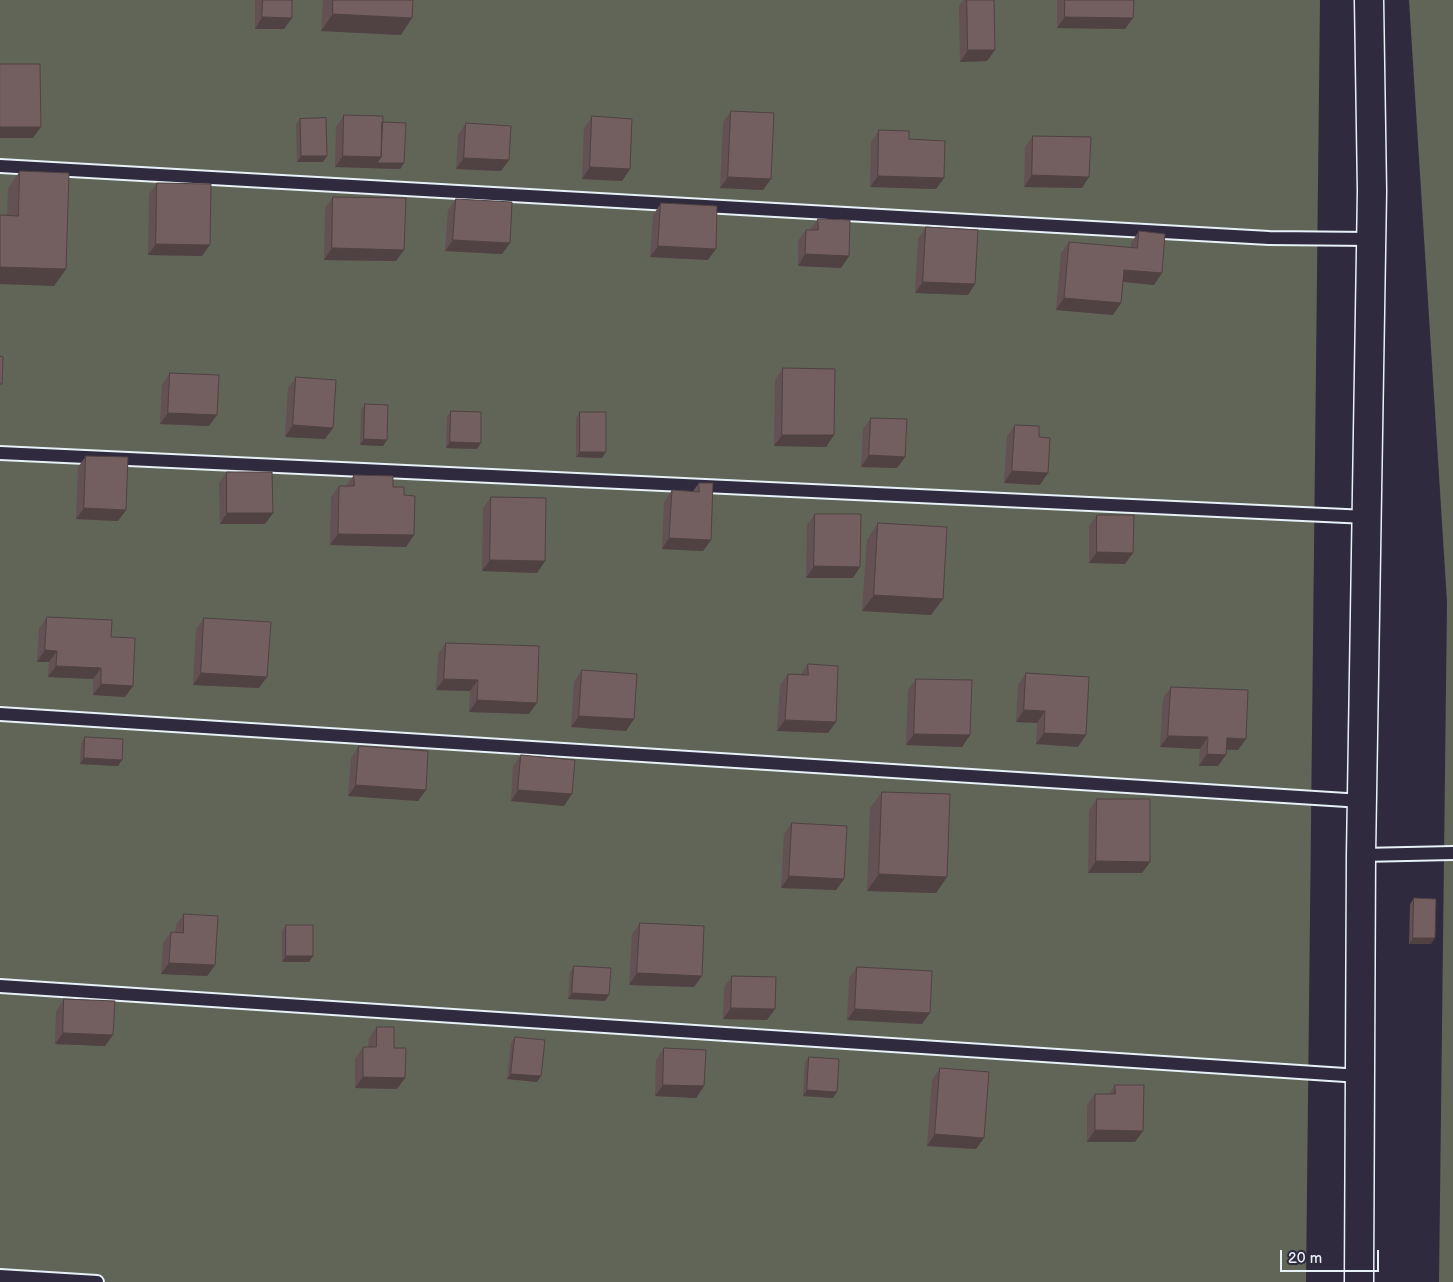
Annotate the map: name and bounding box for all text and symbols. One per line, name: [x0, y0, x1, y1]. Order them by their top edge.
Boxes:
scale bar: [1283, 1240, 1382, 1272]
text: 20 m: [1288, 1249, 1322, 1268]

